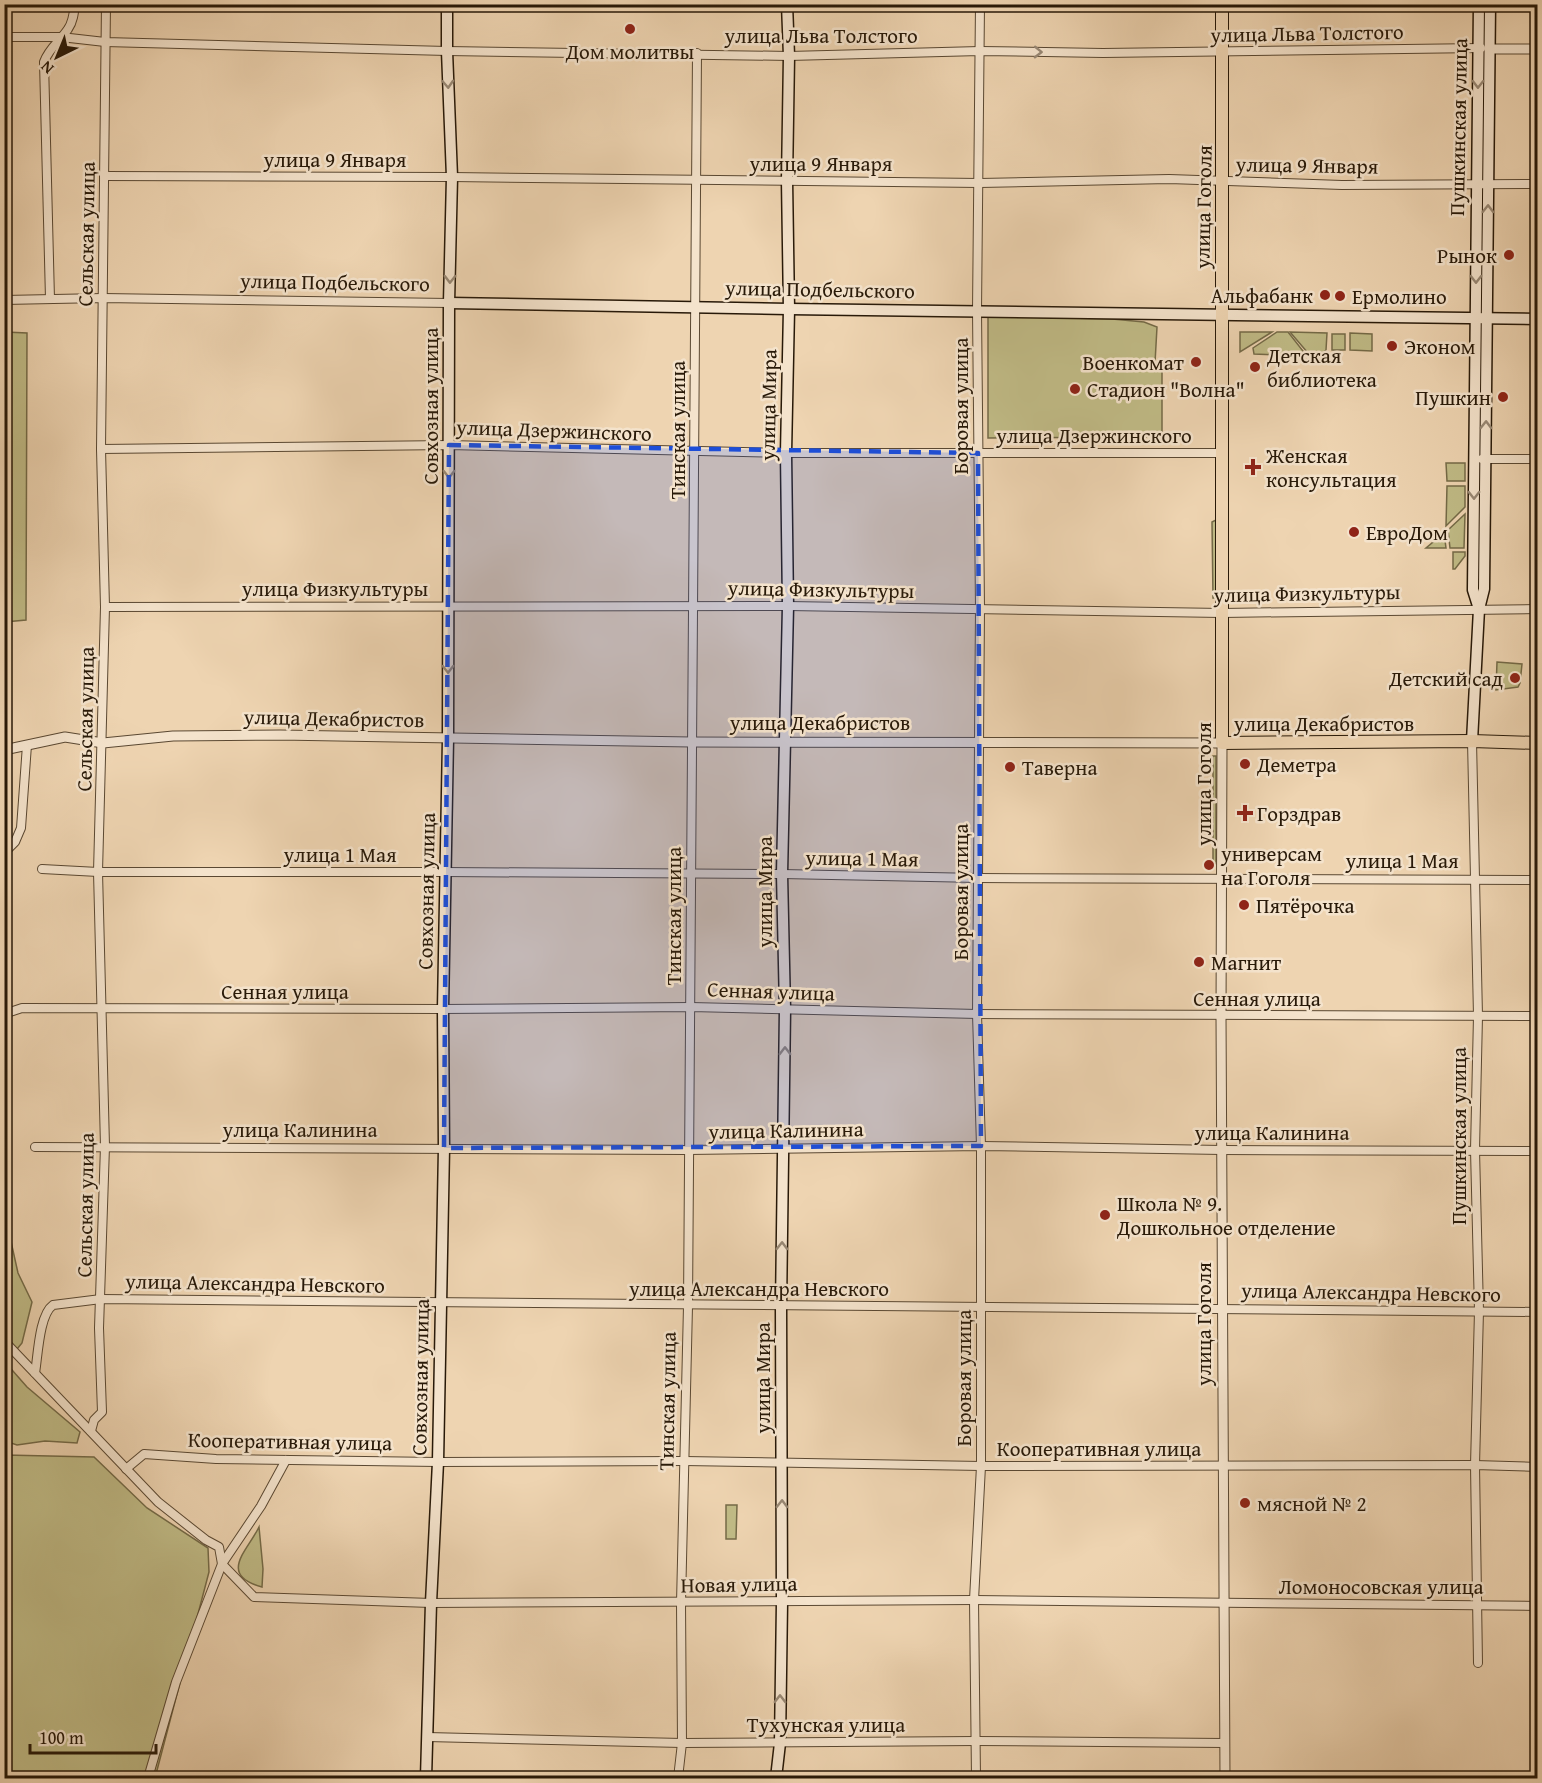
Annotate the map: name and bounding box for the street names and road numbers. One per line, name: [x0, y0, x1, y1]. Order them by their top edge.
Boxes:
street label: улица Льва Толстого: [1209, 16, 1404, 50]
street label: улица Льва Толстого: [723, 20, 918, 51]
street label: Пушкинская улица: [1441, 38, 1475, 216]
street label: улица 9 Января: [263, 144, 407, 175]
street label: улица Гоголя: [1186, 144, 1220, 270]
street label: улица 9 Января: [749, 148, 893, 179]
street label: улица 9 Января: [1234, 148, 1379, 182]
street label: Сельская улица: [69, 161, 103, 307]
street label: улица Подбельского: [239, 265, 430, 299]
street label: улица Подбельского: [724, 272, 915, 306]
street label: Совхозная улица: [415, 327, 446, 485]
street label: Боровая улица: [945, 338, 976, 474]
street label: улица Мира: [752, 349, 784, 462]
street label: Тинская улица: [662, 361, 693, 499]
street label: улица Дзержинского: [455, 411, 652, 449]
street label: улица Дзержинского: [995, 420, 1192, 451]
street label: улица Физкультуры: [726, 572, 915, 606]
street label: улица Физкультуры: [241, 573, 429, 604]
street label: улица Физкультуры: [1212, 576, 1401, 610]
street label: Сельская улица: [68, 646, 102, 792]
street label: улица Декабристов: [242, 701, 425, 735]
street label: улица Декабристов: [729, 707, 910, 738]
street label: улица Декабристов: [1233, 708, 1414, 739]
street label: улица Гоголя: [1188, 722, 1219, 847]
street label: Совхозная улица: [409, 812, 443, 970]
street label: Боровая улица: [945, 824, 976, 960]
street label: улица Мира: [749, 836, 780, 949]
street label: улица 1 Мая: [282, 839, 397, 870]
street label: улица 1 Мая: [804, 841, 919, 874]
street label: улица 1 Мая: [1344, 845, 1459, 876]
street label: Тинская улица: [658, 847, 689, 985]
street label: Сенная улица: [707, 973, 835, 1009]
street label: Сенная улица: [221, 976, 349, 1007]
street label: Сенная улица: [1193, 983, 1321, 1014]
street label: Пушкинская улица: [1443, 1047, 1474, 1225]
street label: улица Калинина: [707, 1113, 864, 1147]
street label: улица Калинина: [221, 1114, 378, 1145]
street label: улица Калинина: [1193, 1117, 1350, 1148]
street label: Сельская улица: [68, 1132, 102, 1278]
street label: улица Гоголя: [1188, 1262, 1219, 1387]
street label: улица Александра Невского: [124, 1265, 385, 1301]
street label: улица Александра Невского: [628, 1273, 889, 1304]
street label: улица Александра Невского: [1240, 1274, 1501, 1310]
street label: Совхозная улица: [403, 1298, 437, 1456]
street label: Боровая улица: [948, 1310, 979, 1446]
street label: улица Мира: [747, 1322, 778, 1435]
street label: Тинская улица: [650, 1331, 684, 1471]
street label: Кооперативная улица: [188, 1424, 392, 1458]
street label: Кооперативная улица: [997, 1433, 1201, 1464]
street label: Новая улица: [680, 1567, 798, 1601]
street label: Ломоносовская улица: [1278, 1571, 1484, 1602]
street label: Тухунская улица: [747, 1709, 905, 1740]

